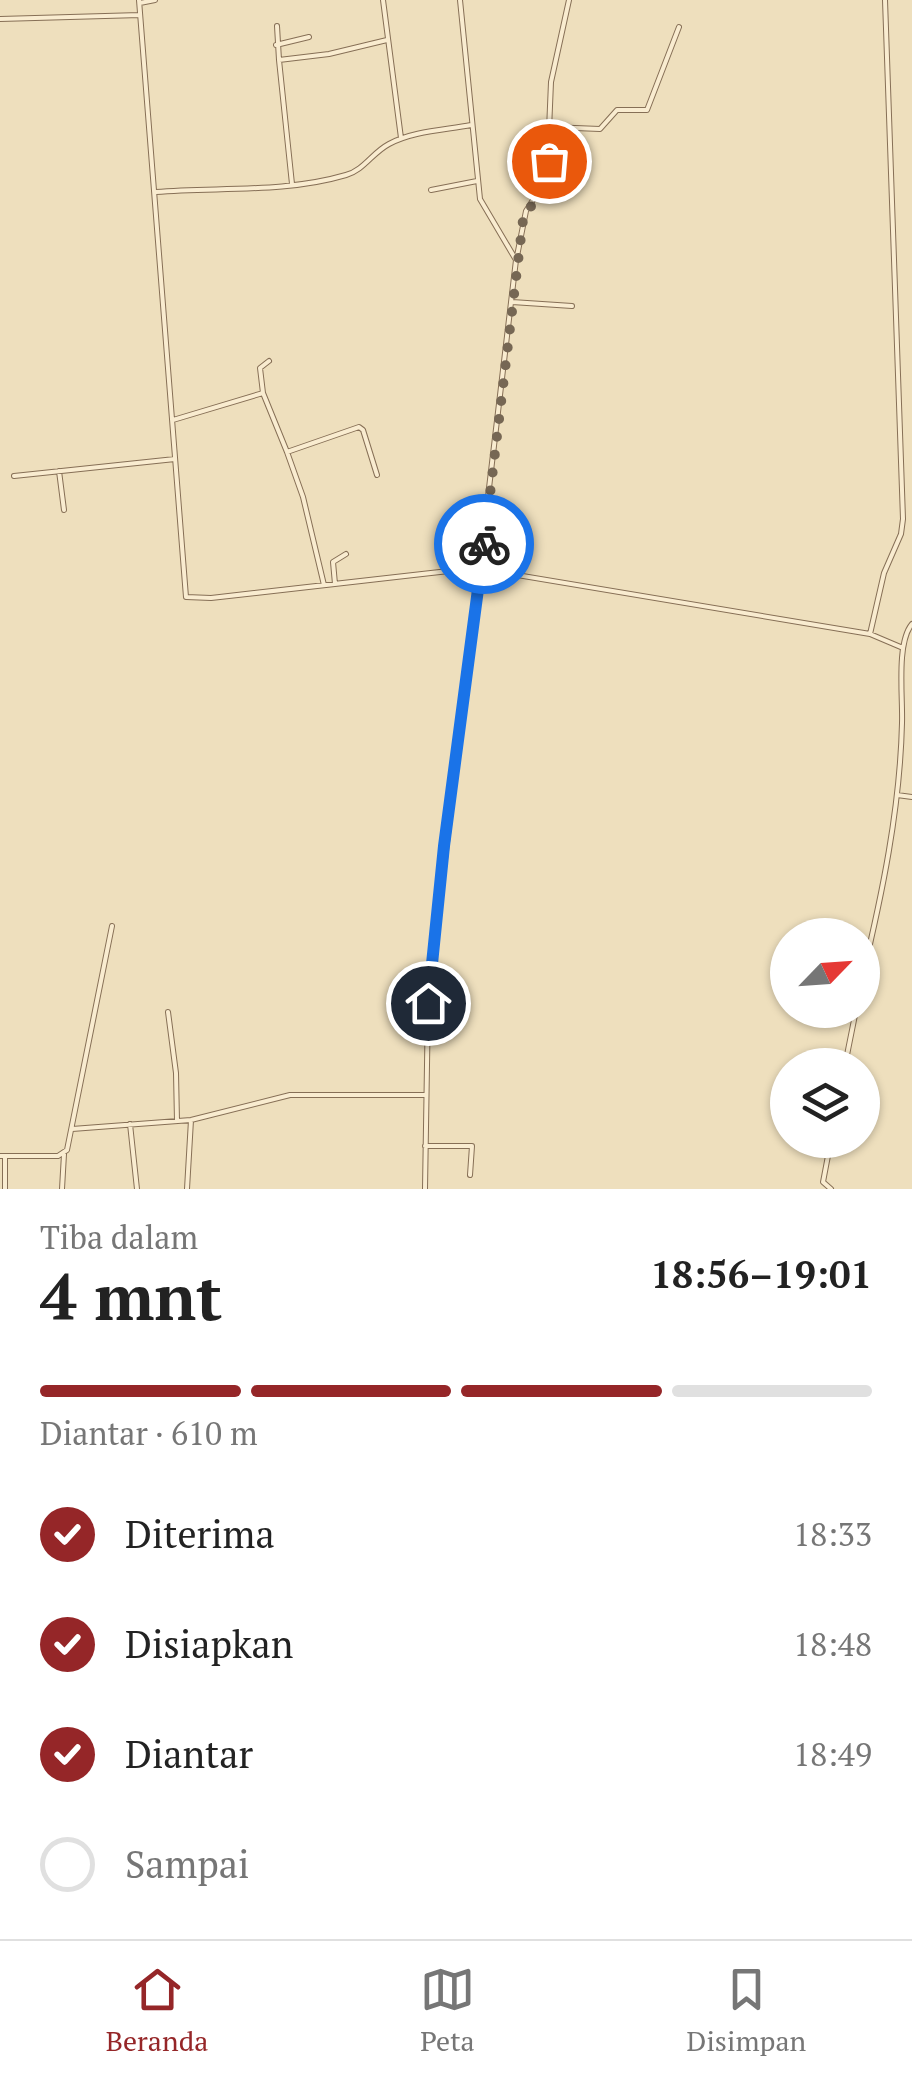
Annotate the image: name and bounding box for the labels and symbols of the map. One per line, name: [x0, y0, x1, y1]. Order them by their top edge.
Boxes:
pin: [507, 119, 592, 204]
courier: [434, 494, 534, 594]
north arrow: [770, 918, 880, 1028]
pin: [386, 961, 471, 1046]

